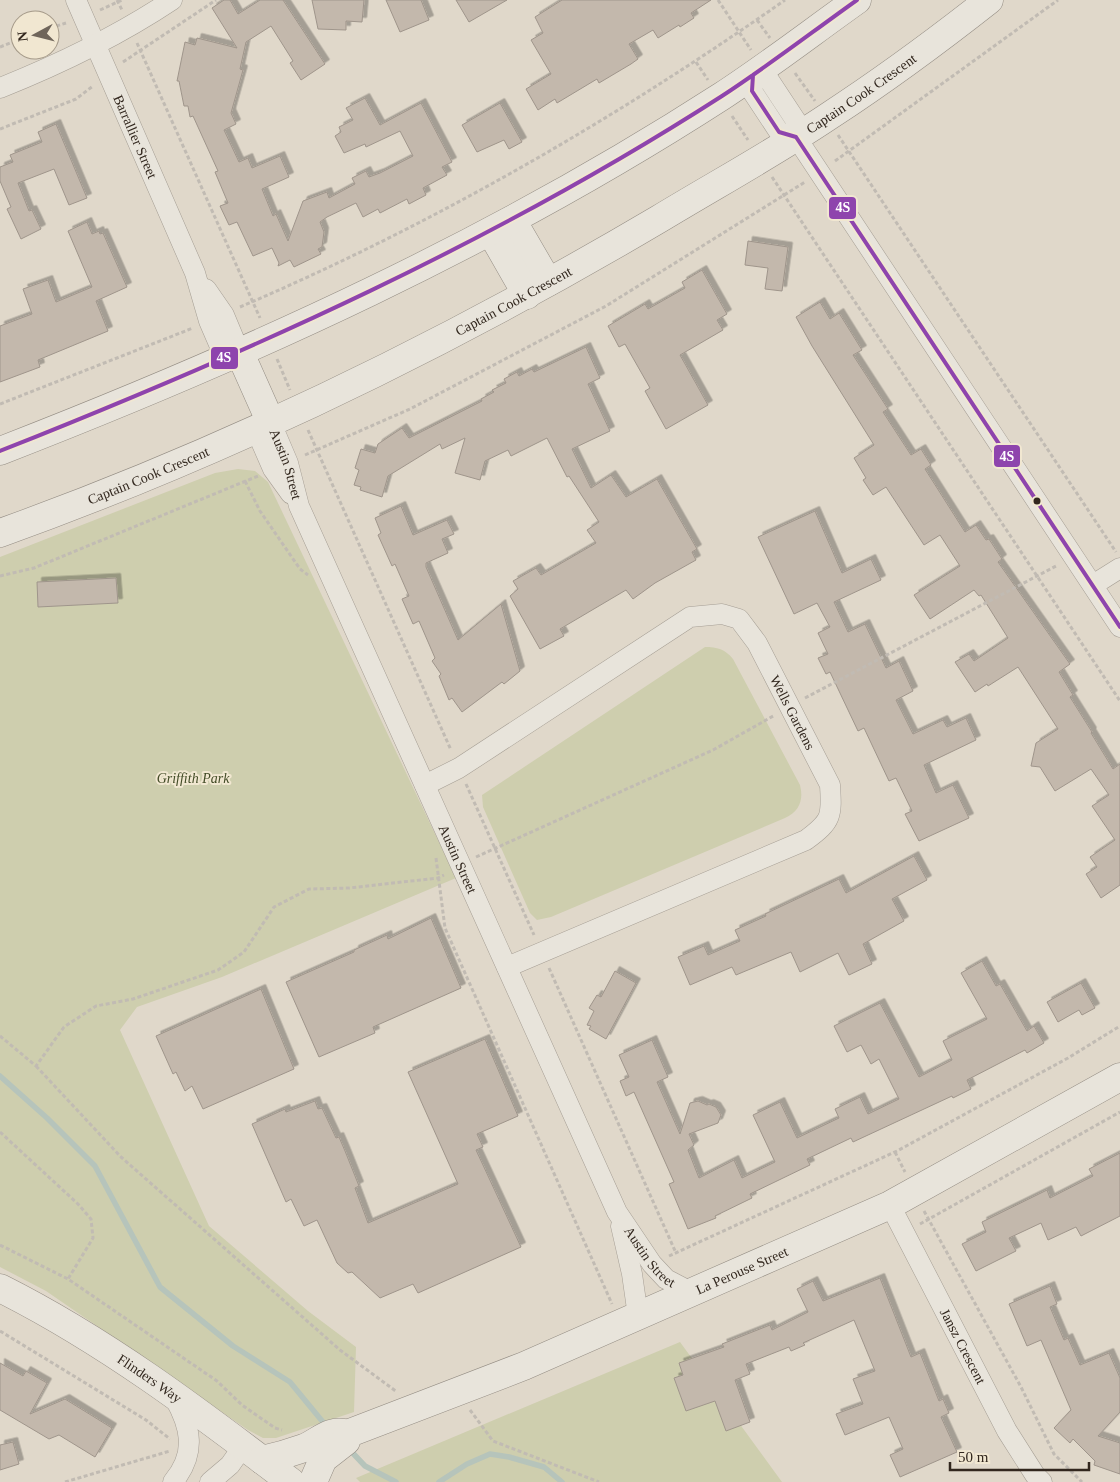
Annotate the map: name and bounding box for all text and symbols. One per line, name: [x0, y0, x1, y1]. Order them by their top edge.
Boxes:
north arrow: [10, 10, 60, 60]
text: N: [15, 31, 31, 42]
street label: Captain Cook Crescent: [804, 51, 919, 137]
street label: Barrallier Street: [110, 93, 160, 181]
line badge: 4S: [828, 196, 857, 220]
text: 4S: [836, 200, 851, 215]
street label: Captain Cook Crescent: [453, 264, 575, 339]
line badge: 4S: [210, 346, 239, 370]
text: 4S: [217, 350, 232, 365]
street label: Austin Street: [266, 427, 304, 501]
street label: Captain Cook Crescent: [86, 444, 211, 507]
line badge: 4S: [993, 444, 1021, 468]
text: 4S: [1000, 449, 1015, 464]
unlabelled marker: [1032, 496, 1042, 506]
street label: Wells Gardens: [767, 673, 818, 753]
park label: Griffith Park: [157, 771, 230, 786]
street label: Austin Street: [436, 823, 480, 896]
street label: Austin Street: [621, 1224, 678, 1290]
street label: La Perouse Street: [694, 1244, 790, 1297]
street label: Jansz Crescent: [937, 1306, 988, 1387]
street label: Flinders Way: [115, 1351, 184, 1406]
scale bar: [950, 1440, 1089, 1472]
text: 50 m: [958, 1449, 989, 1465]

